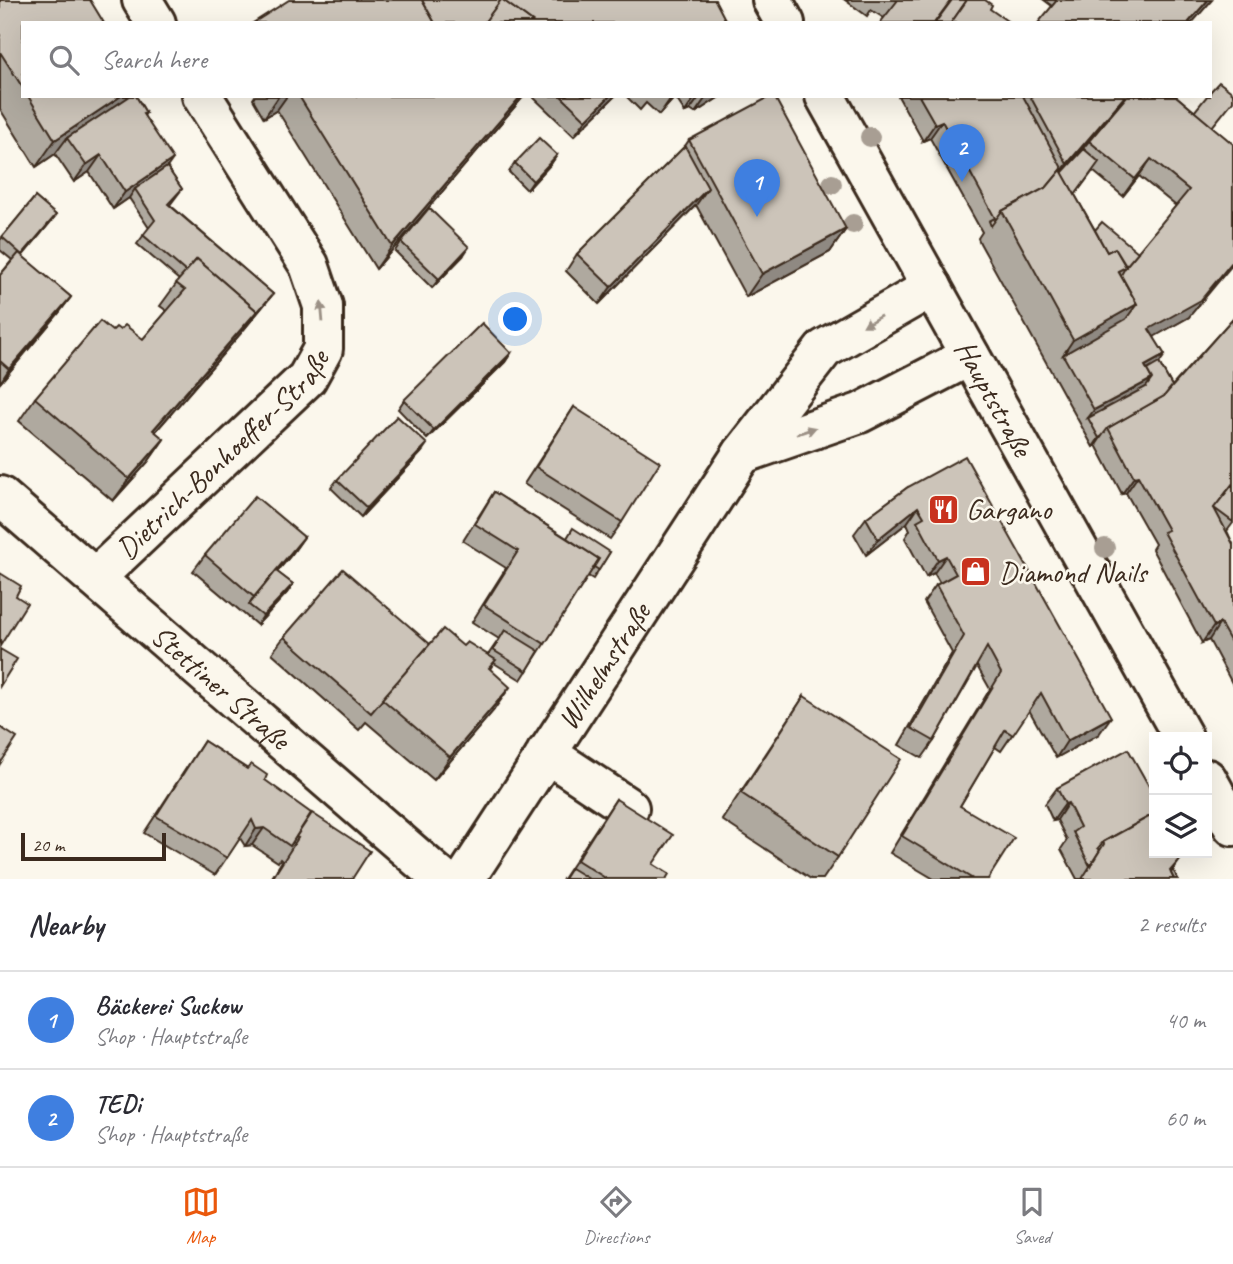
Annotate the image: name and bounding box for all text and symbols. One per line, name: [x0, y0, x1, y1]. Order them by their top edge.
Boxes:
search box: [21, 21, 1212, 98]
icon: search: [45, 41, 83, 79]
text: Search here: [101, 43, 207, 76]
pin: 2: [939, 124, 985, 182]
pin: 1: [734, 159, 780, 217]
one-way arrow: [316, 301, 327, 323]
your location: [498, 302, 532, 336]
one-way arrow: [863, 315, 882, 327]
street label: Hauptstraße: [946, 333, 1042, 465]
street label: Dietrich-Bonhoeffer-Straße: [108, 342, 339, 567]
one-way arrow: [796, 425, 817, 436]
place label: Gargano: [966, 490, 1053, 528]
restaurant icon: Gargano: [926, 492, 960, 526]
place label: Diamond Nails: [999, 553, 1149, 591]
shop icon: Diamond Nails: [959, 555, 993, 589]
street label: Wilhelmstraße: [549, 594, 660, 737]
street label: Stettiner Straße: [143, 617, 300, 759]
map controls: [1149, 732, 1212, 858]
button: locate: [1149, 732, 1212, 795]
button: layers: [1149, 795, 1212, 858]
scale bar: [21, 830, 166, 862]
text: 20 m: [32, 833, 64, 857]
text: Nearby: [28, 906, 104, 944]
text: 2 results: [1138, 910, 1205, 939]
text: Bäckerei Suckow: [95, 989, 241, 1022]
text: 1: [46, 1006, 56, 1035]
text: 40 m: [1166, 1006, 1205, 1035]
text: Shop · Hauptstraße: [95, 1022, 247, 1051]
text: TEDi: [95, 1087, 141, 1120]
text: 2: [46, 1104, 56, 1133]
text: 60 m: [1166, 1104, 1205, 1133]
text: Shop · Hauptstraße: [95, 1120, 247, 1149]
tab: Map: [182, 1183, 220, 1249]
tab: Directions: [583, 1183, 650, 1249]
tab: Saved: [1013, 1183, 1051, 1249]

